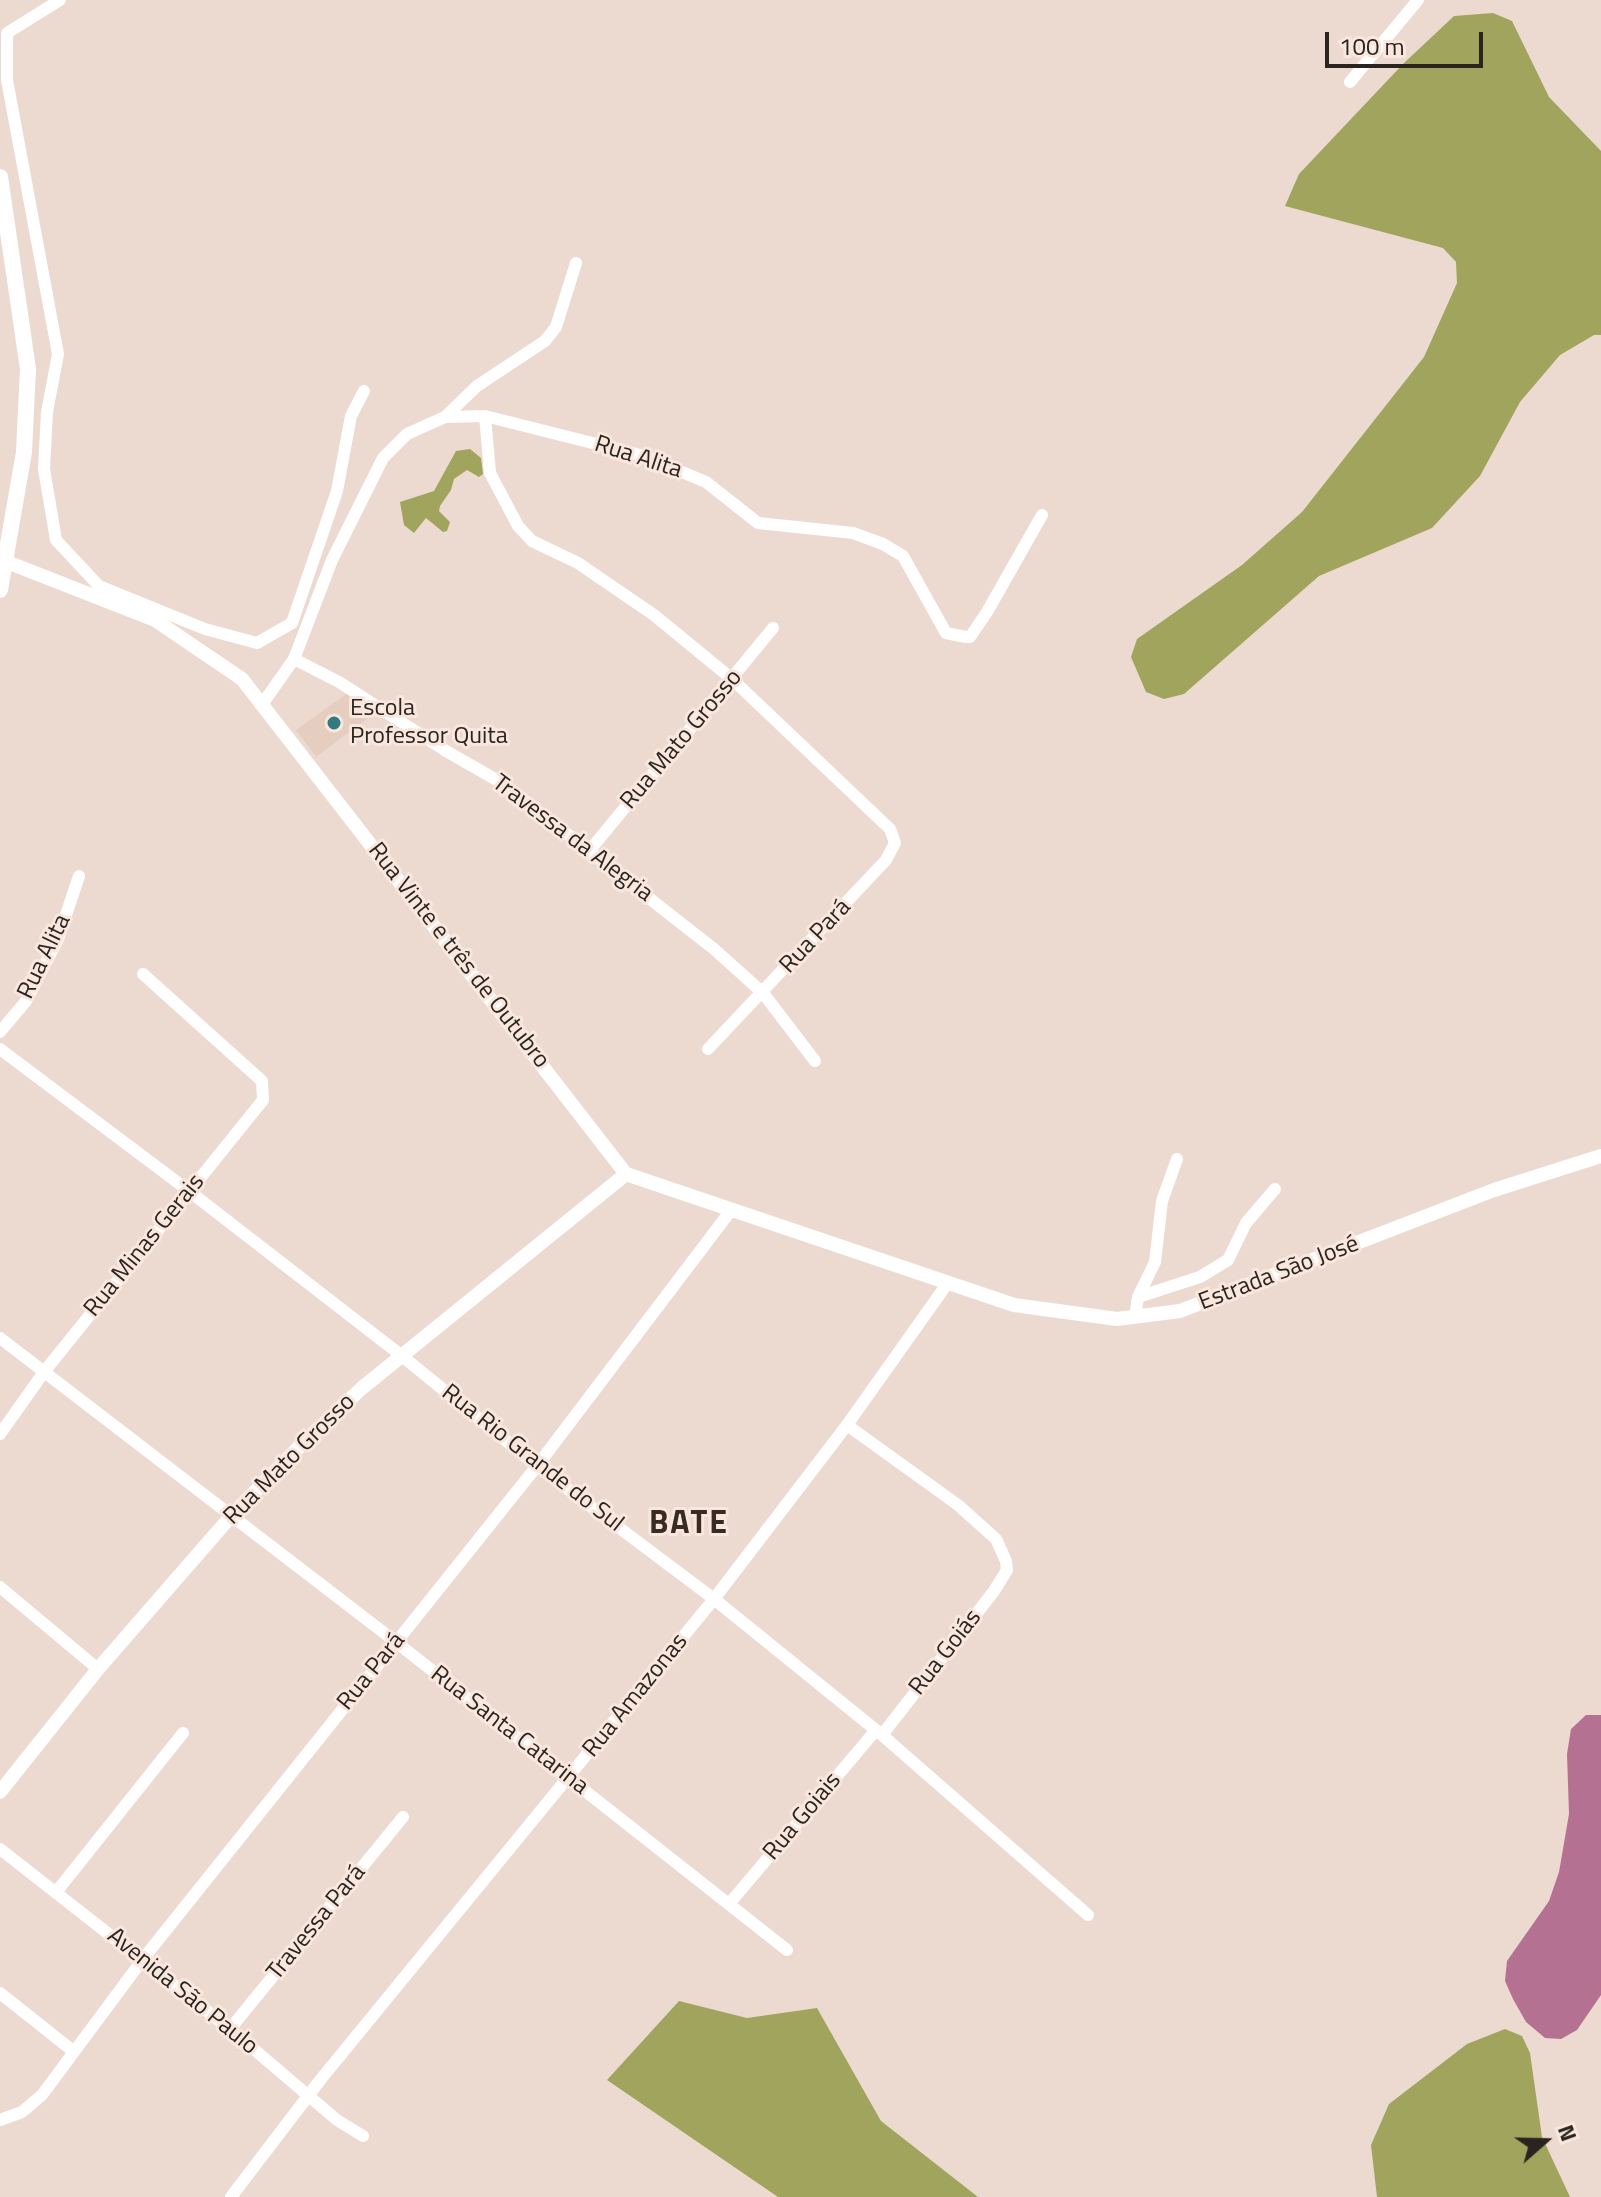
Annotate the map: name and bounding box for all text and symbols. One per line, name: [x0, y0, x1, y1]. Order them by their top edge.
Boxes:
scale bar: [1329, 16, 1487, 66]
text: 100 m: [1339, 28, 1405, 64]
street label: Rua Alita: [591, 430, 685, 486]
street label: Rua Mato Grosso: [615, 664, 749, 816]
place label: Escola Professor Quita: [350, 695, 508, 751]
marker: Escola Professor Quita: [325, 714, 343, 732]
street label: Travessa da Alegria: [486, 769, 658, 909]
street label: Rua Vinte e três de Outubro: [361, 837, 555, 1075]
street label: Rua Pará: [774, 894, 858, 980]
street label: Rua Alita: [12, 910, 78, 1004]
street label: Rua Minas Gerais: [79, 1169, 211, 1323]
street label: Estrada São José: [1195, 1230, 1363, 1318]
street label: Rua Rio Grande do Sul: [435, 1379, 629, 1539]
street label: Rua Mato Grosso: [218, 1388, 362, 1532]
district label: BATE: [649, 1506, 729, 1544]
street label: Rua Goiás: [904, 1604, 988, 1702]
street label: Rua Pará: [332, 1627, 412, 1717]
street label: Rua Amazonas: [577, 1628, 695, 1764]
street label: Rua Santa Catarina: [424, 1660, 594, 1802]
street label: Rua Goiais: [758, 1767, 848, 1867]
street label: Travessa Pará: [262, 1859, 372, 1987]
street label: Avenida São Paulo: [101, 1922, 263, 2062]
north arrow: [1505, 2101, 1585, 2181]
text: N: [1549, 2120, 1586, 2146]

